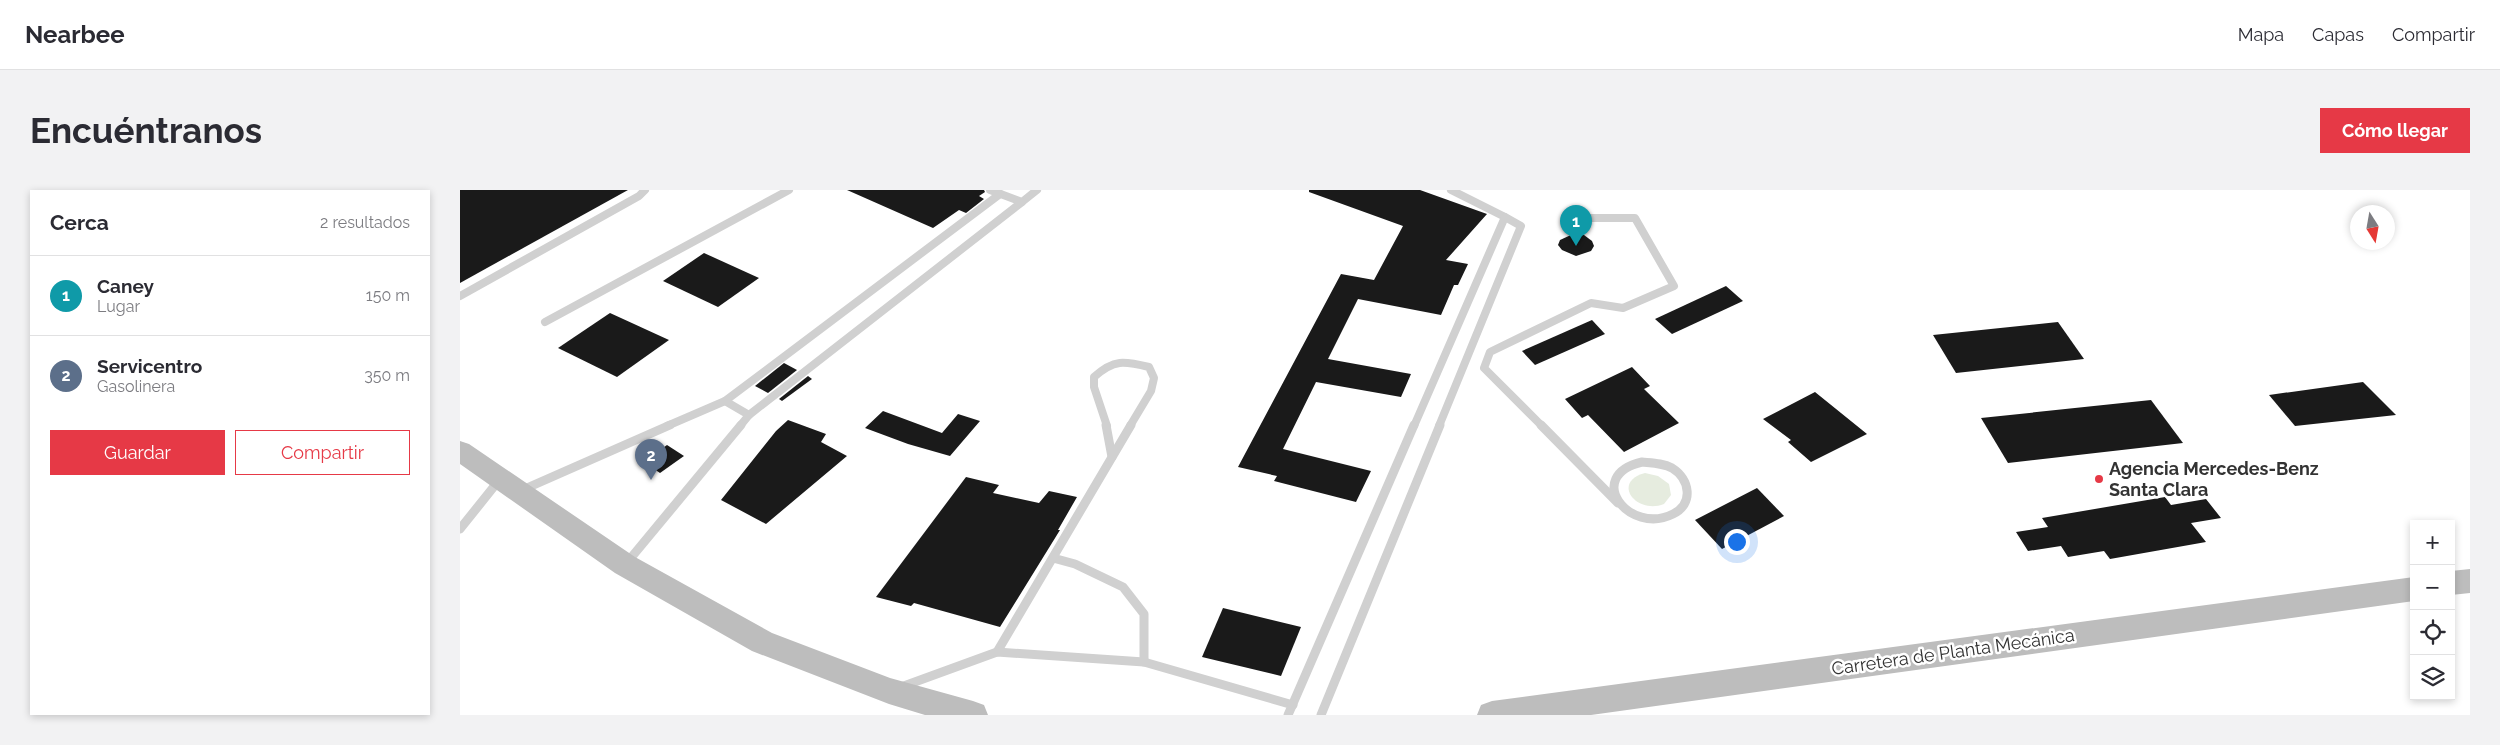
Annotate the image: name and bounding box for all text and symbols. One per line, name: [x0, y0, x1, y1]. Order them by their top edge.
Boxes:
text: Nearbee: [25, 20, 125, 49]
text: Mapa: [2238, 24, 2284, 45]
text: Capas: [2312, 24, 2364, 45]
text: Compartir: [2392, 24, 2475, 45]
button: Cómo llegar: [2320, 108, 2470, 153]
text: Encuéntranos: [30, 110, 262, 151]
pin: 1: [1560, 205, 1592, 246]
north arrow: [2350, 205, 2395, 250]
text: Cerca: [50, 210, 109, 235]
text: 2 resultados: [320, 213, 410, 232]
text: Caney: [97, 275, 154, 297]
text: 1: [62, 286, 70, 305]
text: 150 m: [366, 286, 410, 305]
text: Lugar: [97, 297, 140, 316]
text: Servicentro: [97, 355, 202, 377]
text: 2: [61, 366, 71, 385]
text: 350 m: [364, 366, 410, 385]
text: Gasolinera: [97, 377, 175, 396]
button: Guardar: [50, 430, 225, 475]
button: Compartir: [235, 430, 410, 475]
pin: 2: [635, 439, 667, 480]
place label: Agencia Mercedes-Benz Santa Clara: [2109, 458, 2319, 500]
marker: Agencia Mercedes-Benz Santa Clara: [2093, 473, 2105, 485]
map controls: [2410, 520, 2455, 700]
button: +: [2410, 520, 2455, 565]
your location: [1724, 529, 1750, 555]
button: −: [2410, 565, 2455, 610]
button: locate: [2410, 610, 2455, 655]
street label: Carretera de Planta Mecánica: [1830, 624, 2076, 679]
button: layers: [2410, 655, 2455, 700]

